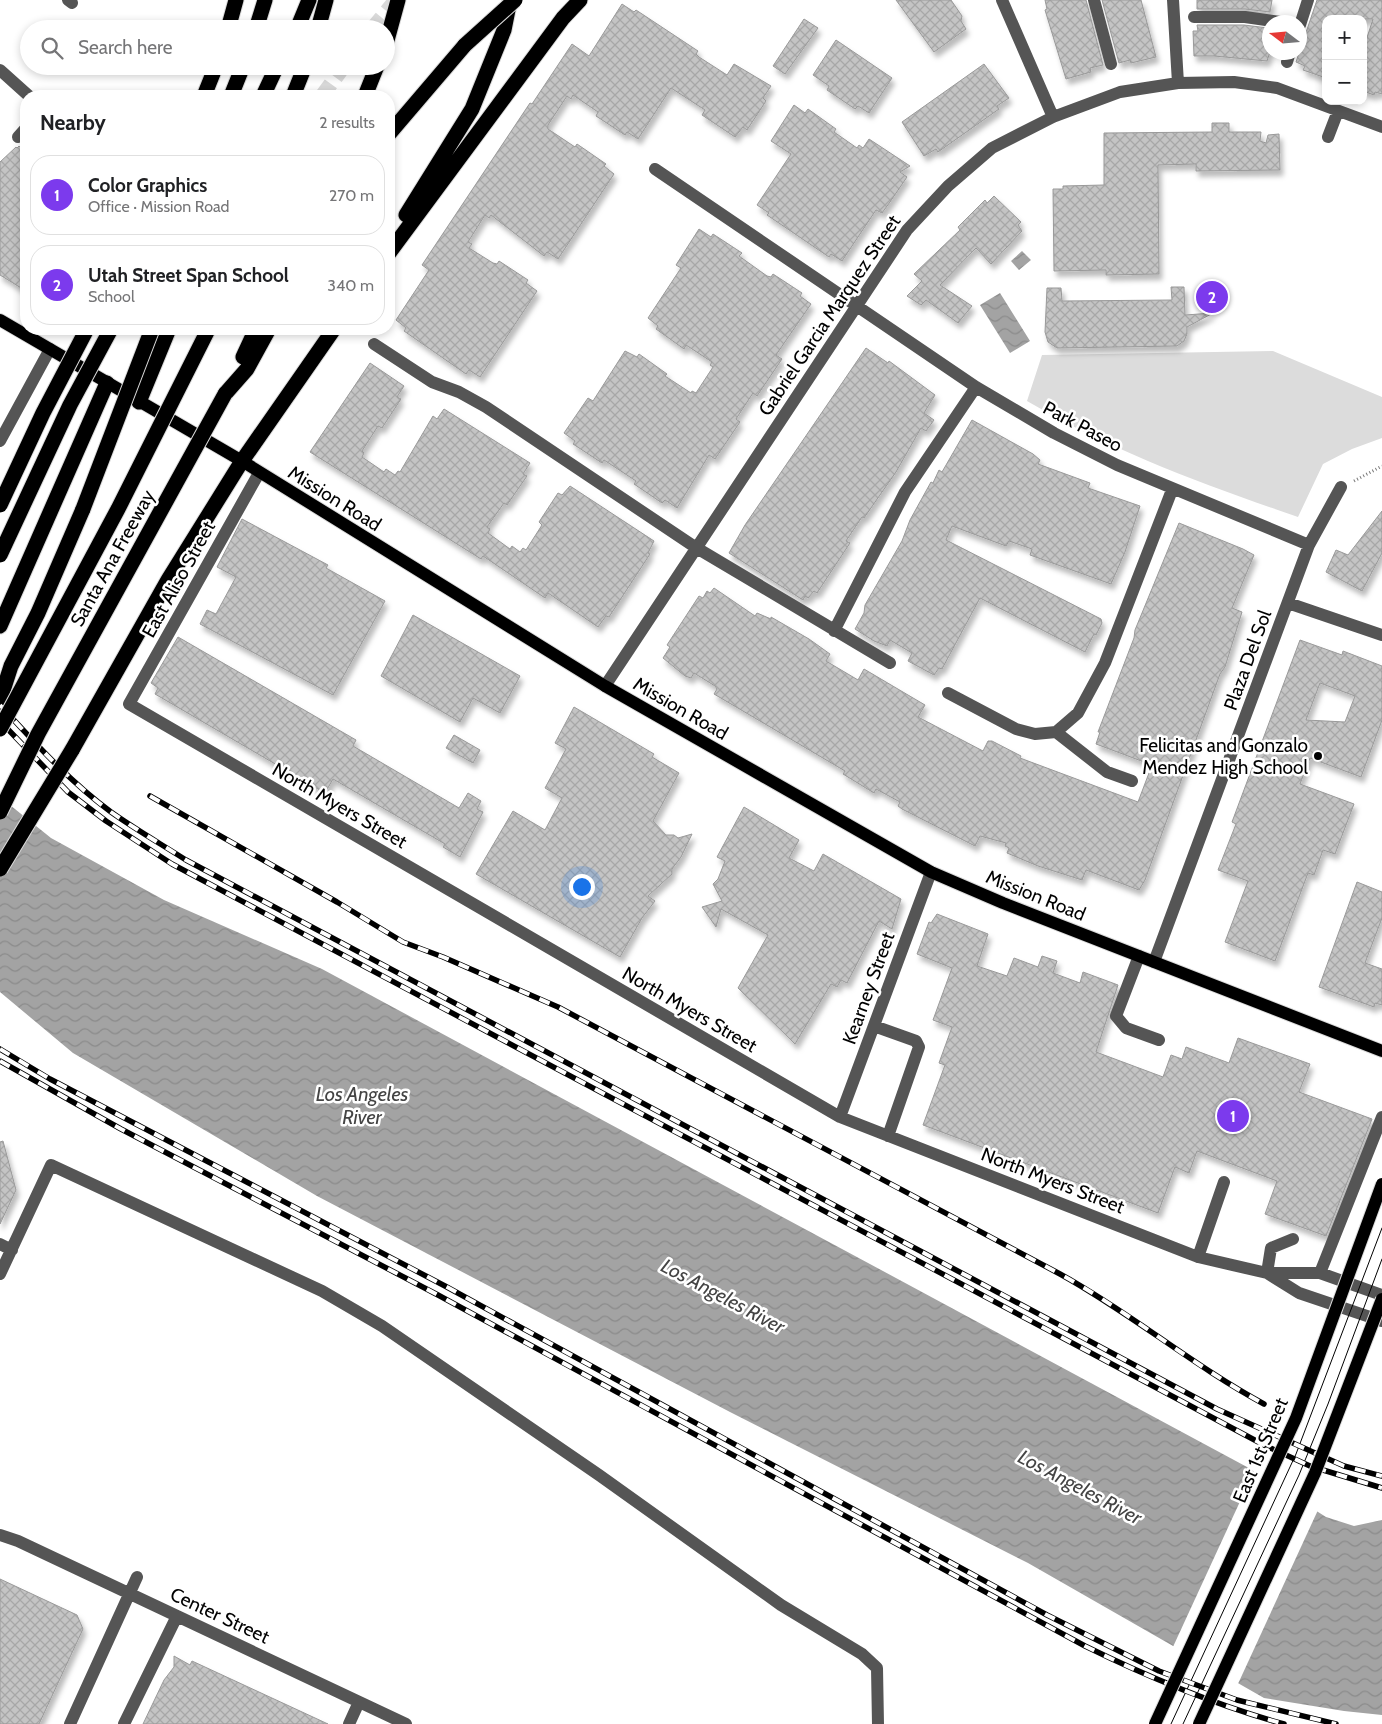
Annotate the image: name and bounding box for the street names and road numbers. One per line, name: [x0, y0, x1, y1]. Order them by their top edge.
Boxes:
street label: Gabriel Garcia Marquez Street: [754, 210, 906, 420]
street label: Park Paseo: [1039, 396, 1126, 457]
street label: Mission Road: [284, 461, 386, 536]
street label: Santa Ana Freeway: [65, 486, 160, 631]
street label: East Aliso Street: [137, 516, 220, 642]
street label: Plaza Del Sol: [1219, 606, 1276, 713]
street label: Mission Road: [629, 672, 732, 745]
street label: North Myers Street: [268, 758, 412, 854]
street label: Mission Road: [983, 865, 1089, 926]
street label: Kearney Street: [837, 928, 900, 1048]
street label: North Myers Street: [618, 962, 762, 1058]
street label: North Myers Street: [978, 1143, 1128, 1219]
street label: East 1st Street: [1228, 1394, 1293, 1506]
street label: Center Street: [167, 1582, 274, 1649]

